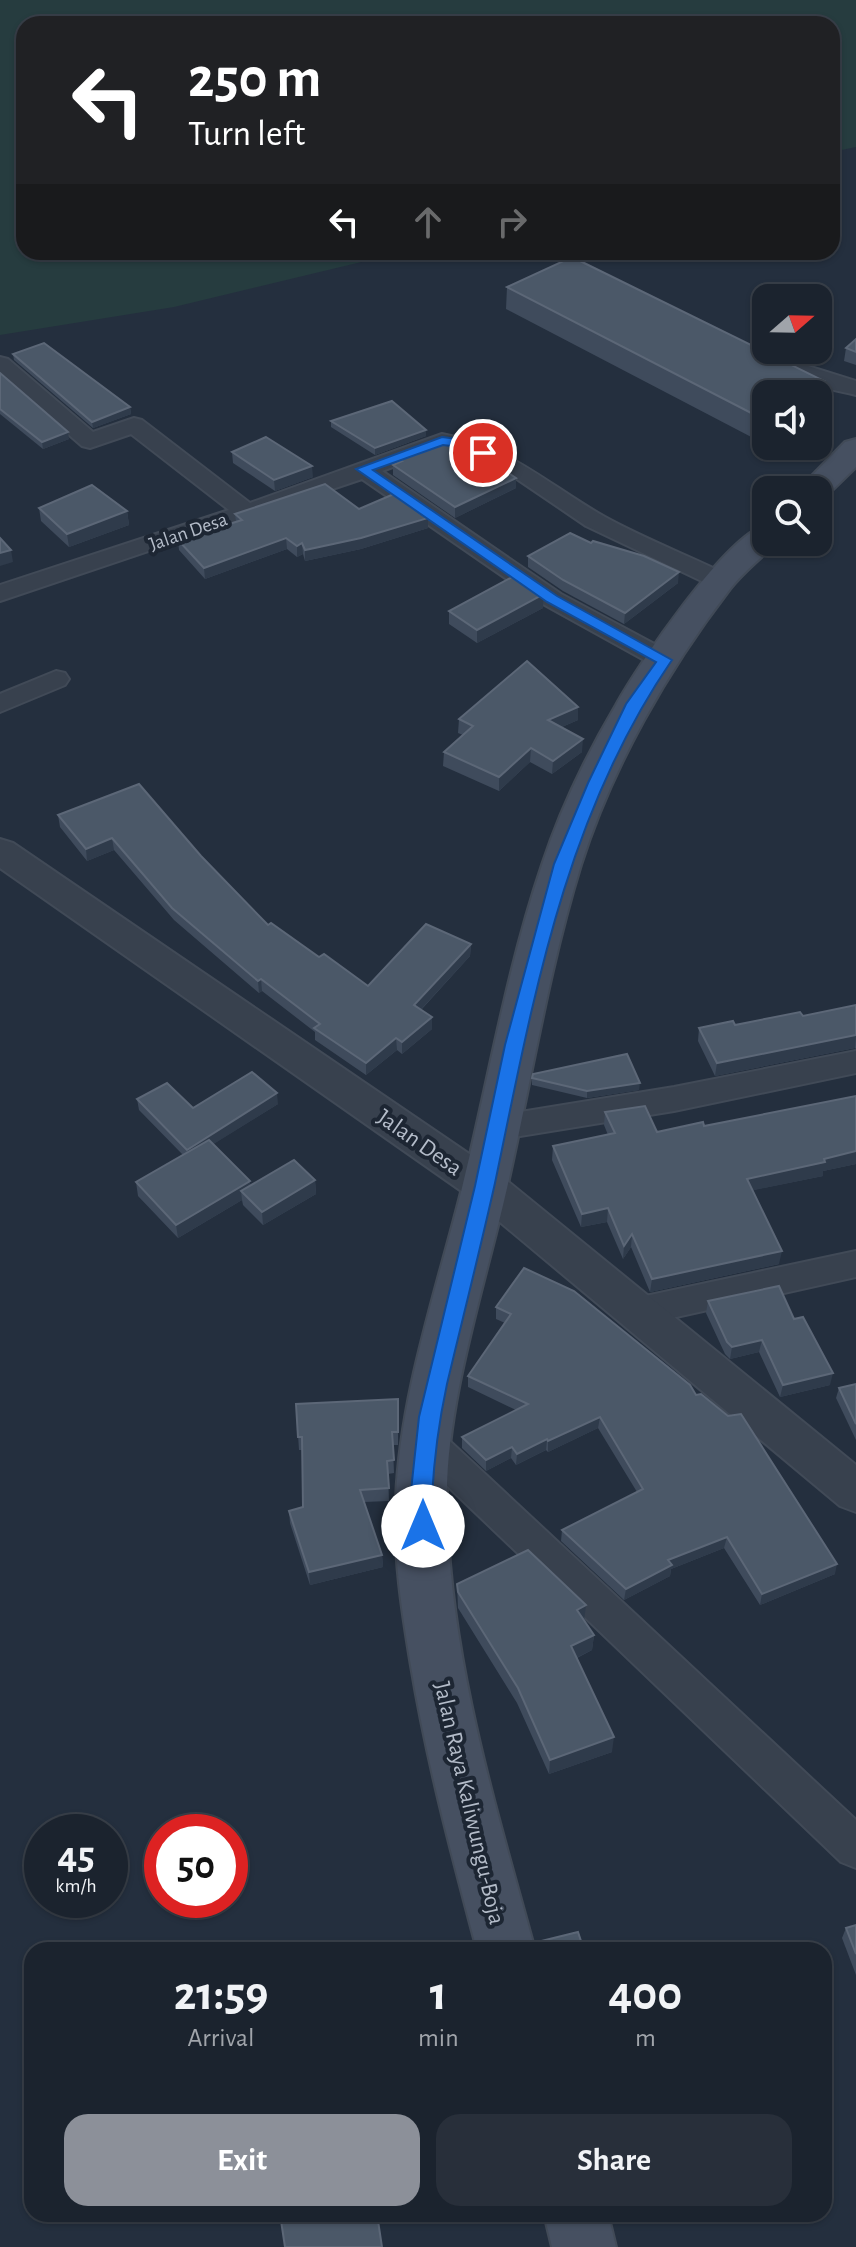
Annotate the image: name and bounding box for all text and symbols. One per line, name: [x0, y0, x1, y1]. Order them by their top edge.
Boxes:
icon: left: [56, 48, 160, 152]
text: 250 m: [188, 51, 321, 107]
text: Turn left: [188, 116, 305, 152]
icon: left: [322, 200, 366, 244]
icon: ahead: [406, 200, 450, 244]
icon: right: [490, 200, 534, 244]
north arrow: [752, 284, 832, 364]
map controls: [752, 284, 832, 556]
button: sound: [752, 380, 832, 460]
pin: [449, 419, 517, 487]
icon: arrive: [461, 431, 505, 475]
button: search: [752, 476, 832, 556]
street label: Jalan Desa: [147, 509, 230, 555]
street label: Jalan Desa: [373, 1105, 466, 1181]
position arrow: [381, 1484, 465, 1568]
street label: Jalan Raya Kaliwungu-Boja: [429, 1680, 509, 1927]
speed limit sign: 50: [144, 1814, 248, 1918]
text: 45: [57, 1836, 95, 1876]
text: km/h: [55, 1876, 97, 1896]
text: 21:59: [174, 1971, 268, 2019]
text: 1: [430, 1971, 447, 2019]
text: 400: [608, 1971, 682, 2019]
text: Arrival: [188, 2025, 254, 2051]
text: min: [418, 2025, 459, 2051]
text: m: [635, 2025, 656, 2051]
button: Exit: [64, 2114, 420, 2206]
button: Share: [436, 2114, 792, 2206]

